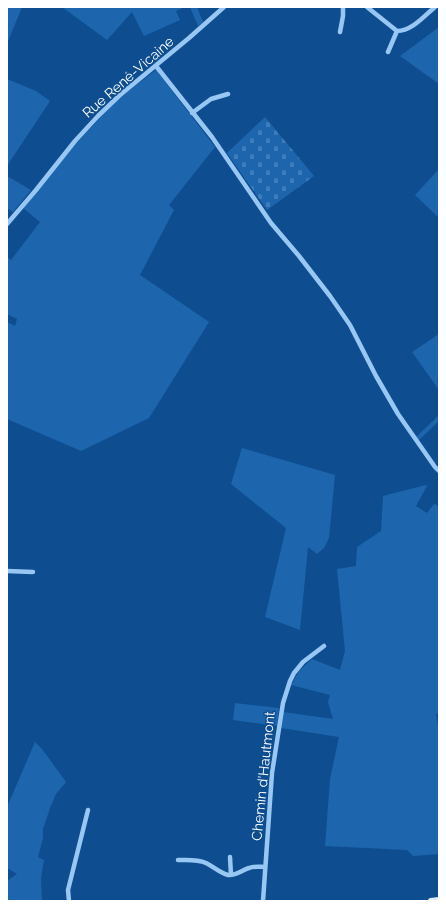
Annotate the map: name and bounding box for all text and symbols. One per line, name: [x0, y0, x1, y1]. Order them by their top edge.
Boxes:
street label: Rue René-Vicaine: [79, 33, 177, 121]
street label: Chemin d'Hautmont: [248, 710, 278, 841]

